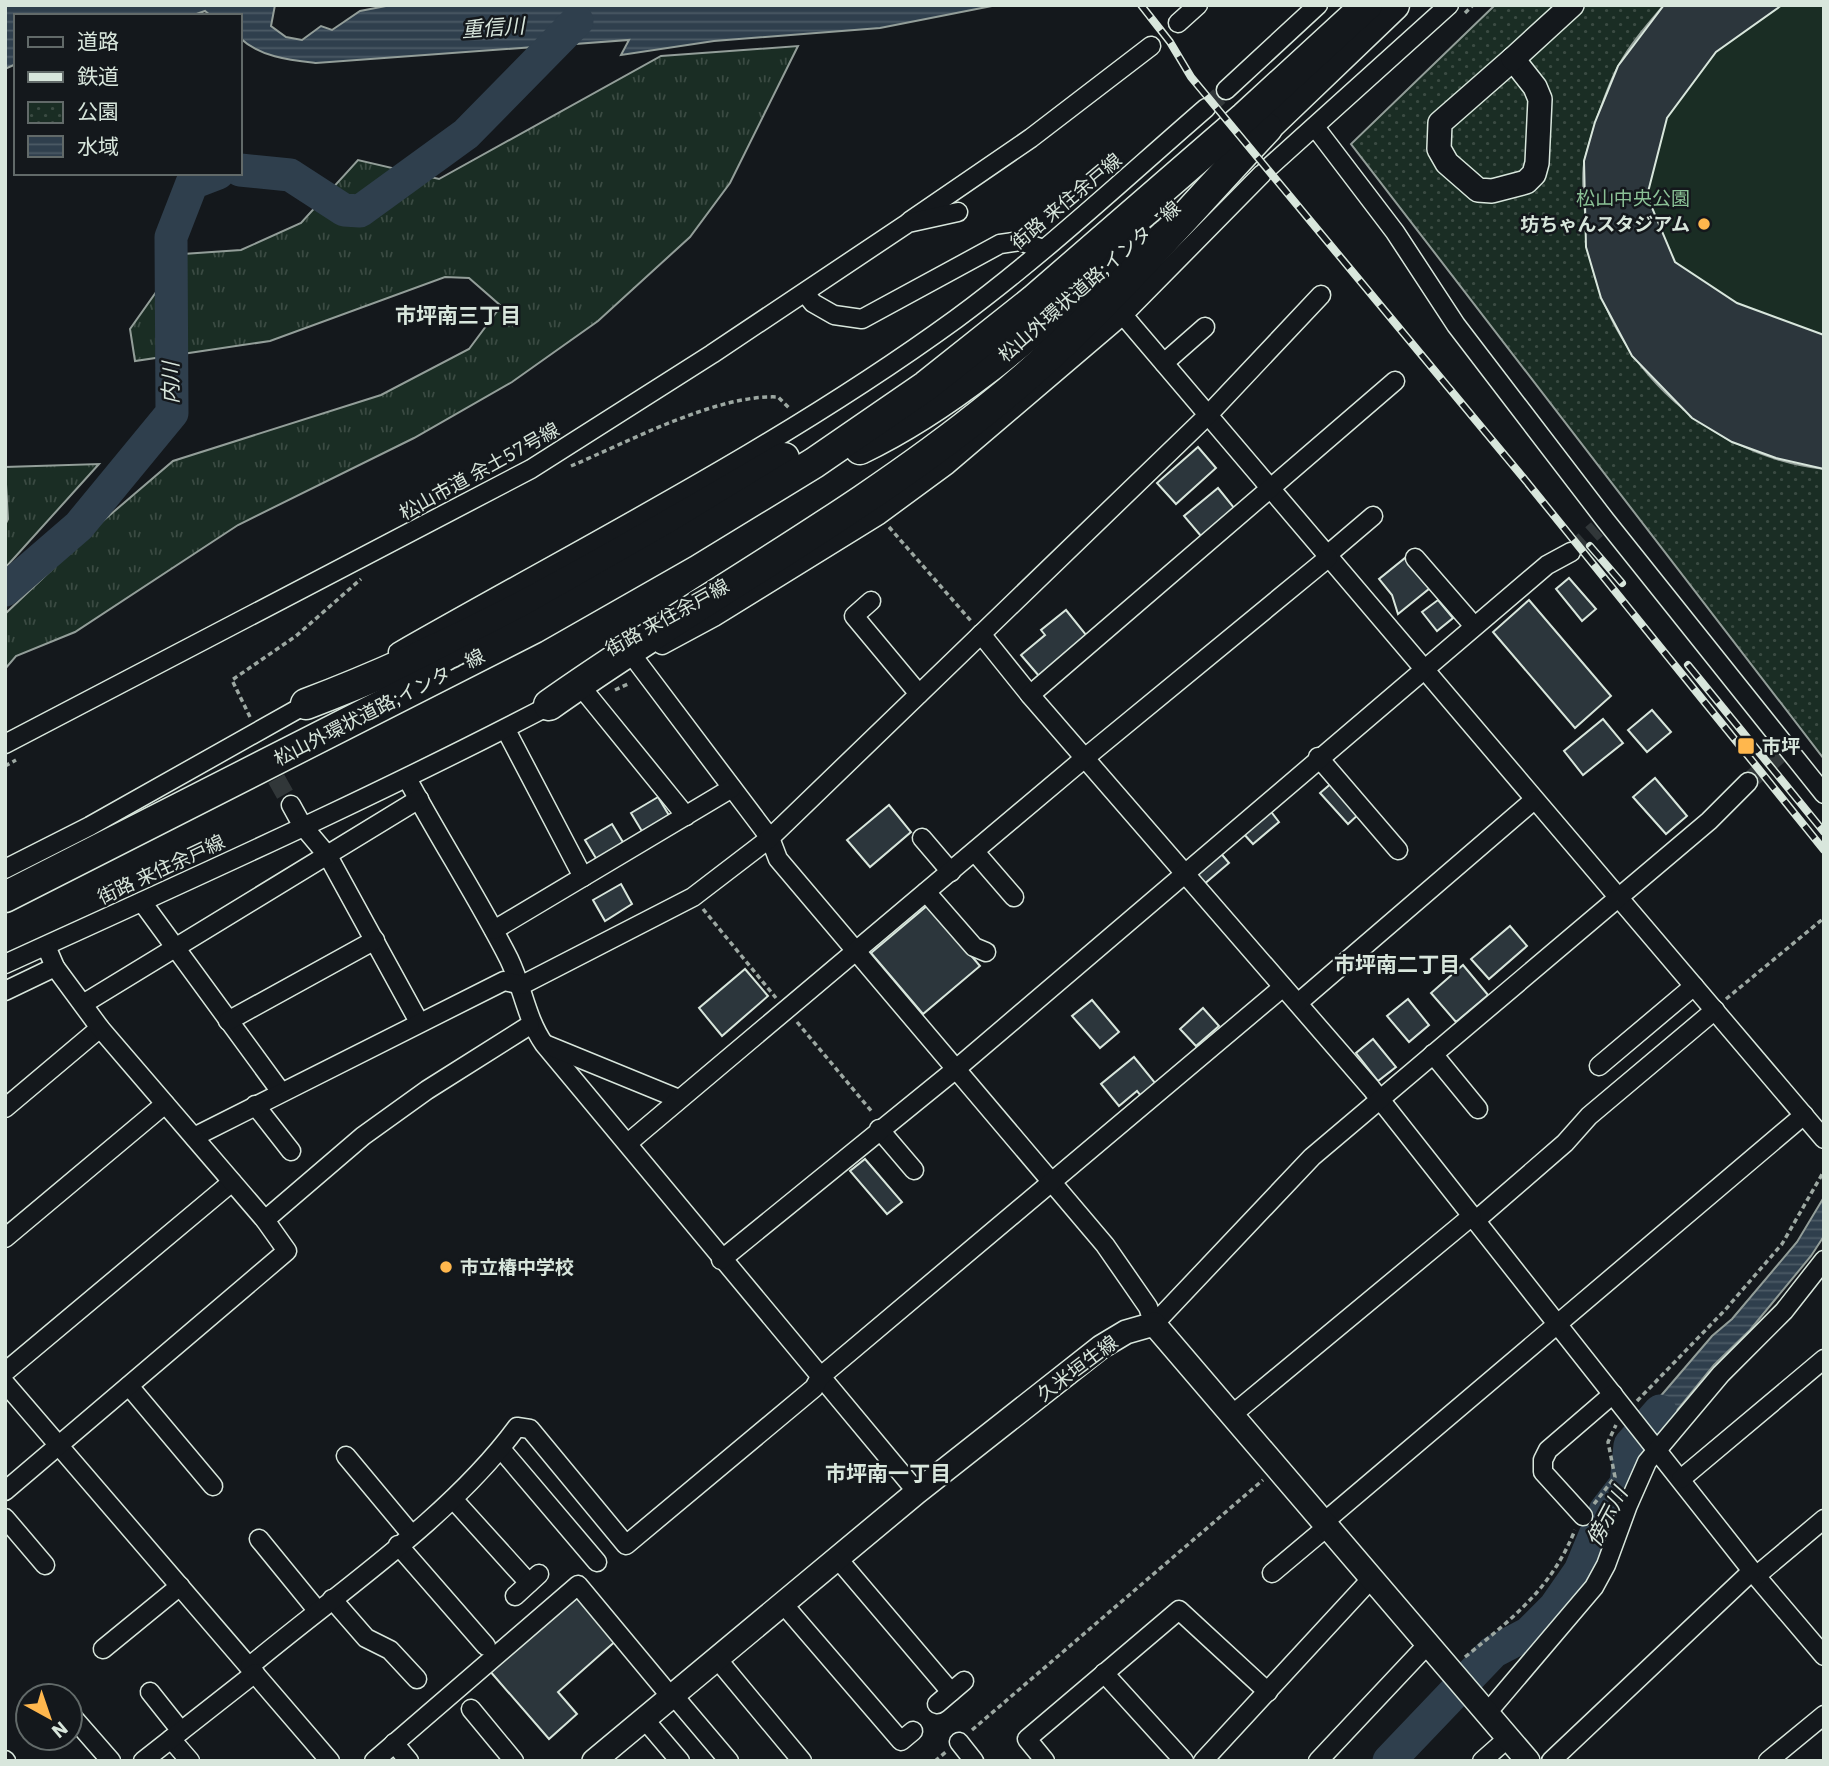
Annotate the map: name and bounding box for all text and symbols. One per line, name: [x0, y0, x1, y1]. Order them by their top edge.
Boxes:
water label: 重信川: [461, 11, 527, 43]
legend: [14, 14, 242, 175]
text: 道路: [77, 27, 119, 55]
text: 鉄道: [77, 62, 119, 90]
text: 公園: [77, 97, 119, 125]
text: 水域: [77, 132, 119, 160]
street label: 街路 来住余戸線: [1006, 148, 1126, 254]
park label: 松山中央公園: [1576, 186, 1690, 210]
street label: 松山外環状道路;インター線: [993, 195, 1185, 367]
place label: 坊ちゃんスタジアム: [1520, 212, 1690, 236]
marker: 坊ちゃんスタジアム: [1696, 216, 1712, 232]
district label: 市坪南三丁目: [395, 301, 521, 329]
water label: 内川: [156, 360, 184, 404]
street label: 松山市道 余土57号線: [395, 417, 563, 525]
street label: 街路 来住余戸線: [601, 573, 733, 661]
street label: 松山外環状道路;インター線: [269, 643, 489, 771]
place label: 市坪: [1762, 734, 1800, 758]
marker: 市坪: [1736, 736, 1756, 756]
street label: 街路 来住余戸線: [94, 829, 228, 909]
district label: 市坪南二丁目: [1334, 950, 1460, 978]
place label: 市立椿中学校: [460, 1255, 574, 1279]
marker: 市立椿中学校: [438, 1259, 454, 1275]
street label: 久米垣生線: [1032, 1330, 1122, 1406]
district label: 市坪南一丁目: [825, 1459, 951, 1487]
water label: 傍示川: [1579, 1480, 1634, 1551]
north arrow: [14, 1682, 84, 1752]
text: N: [47, 1716, 73, 1744]

